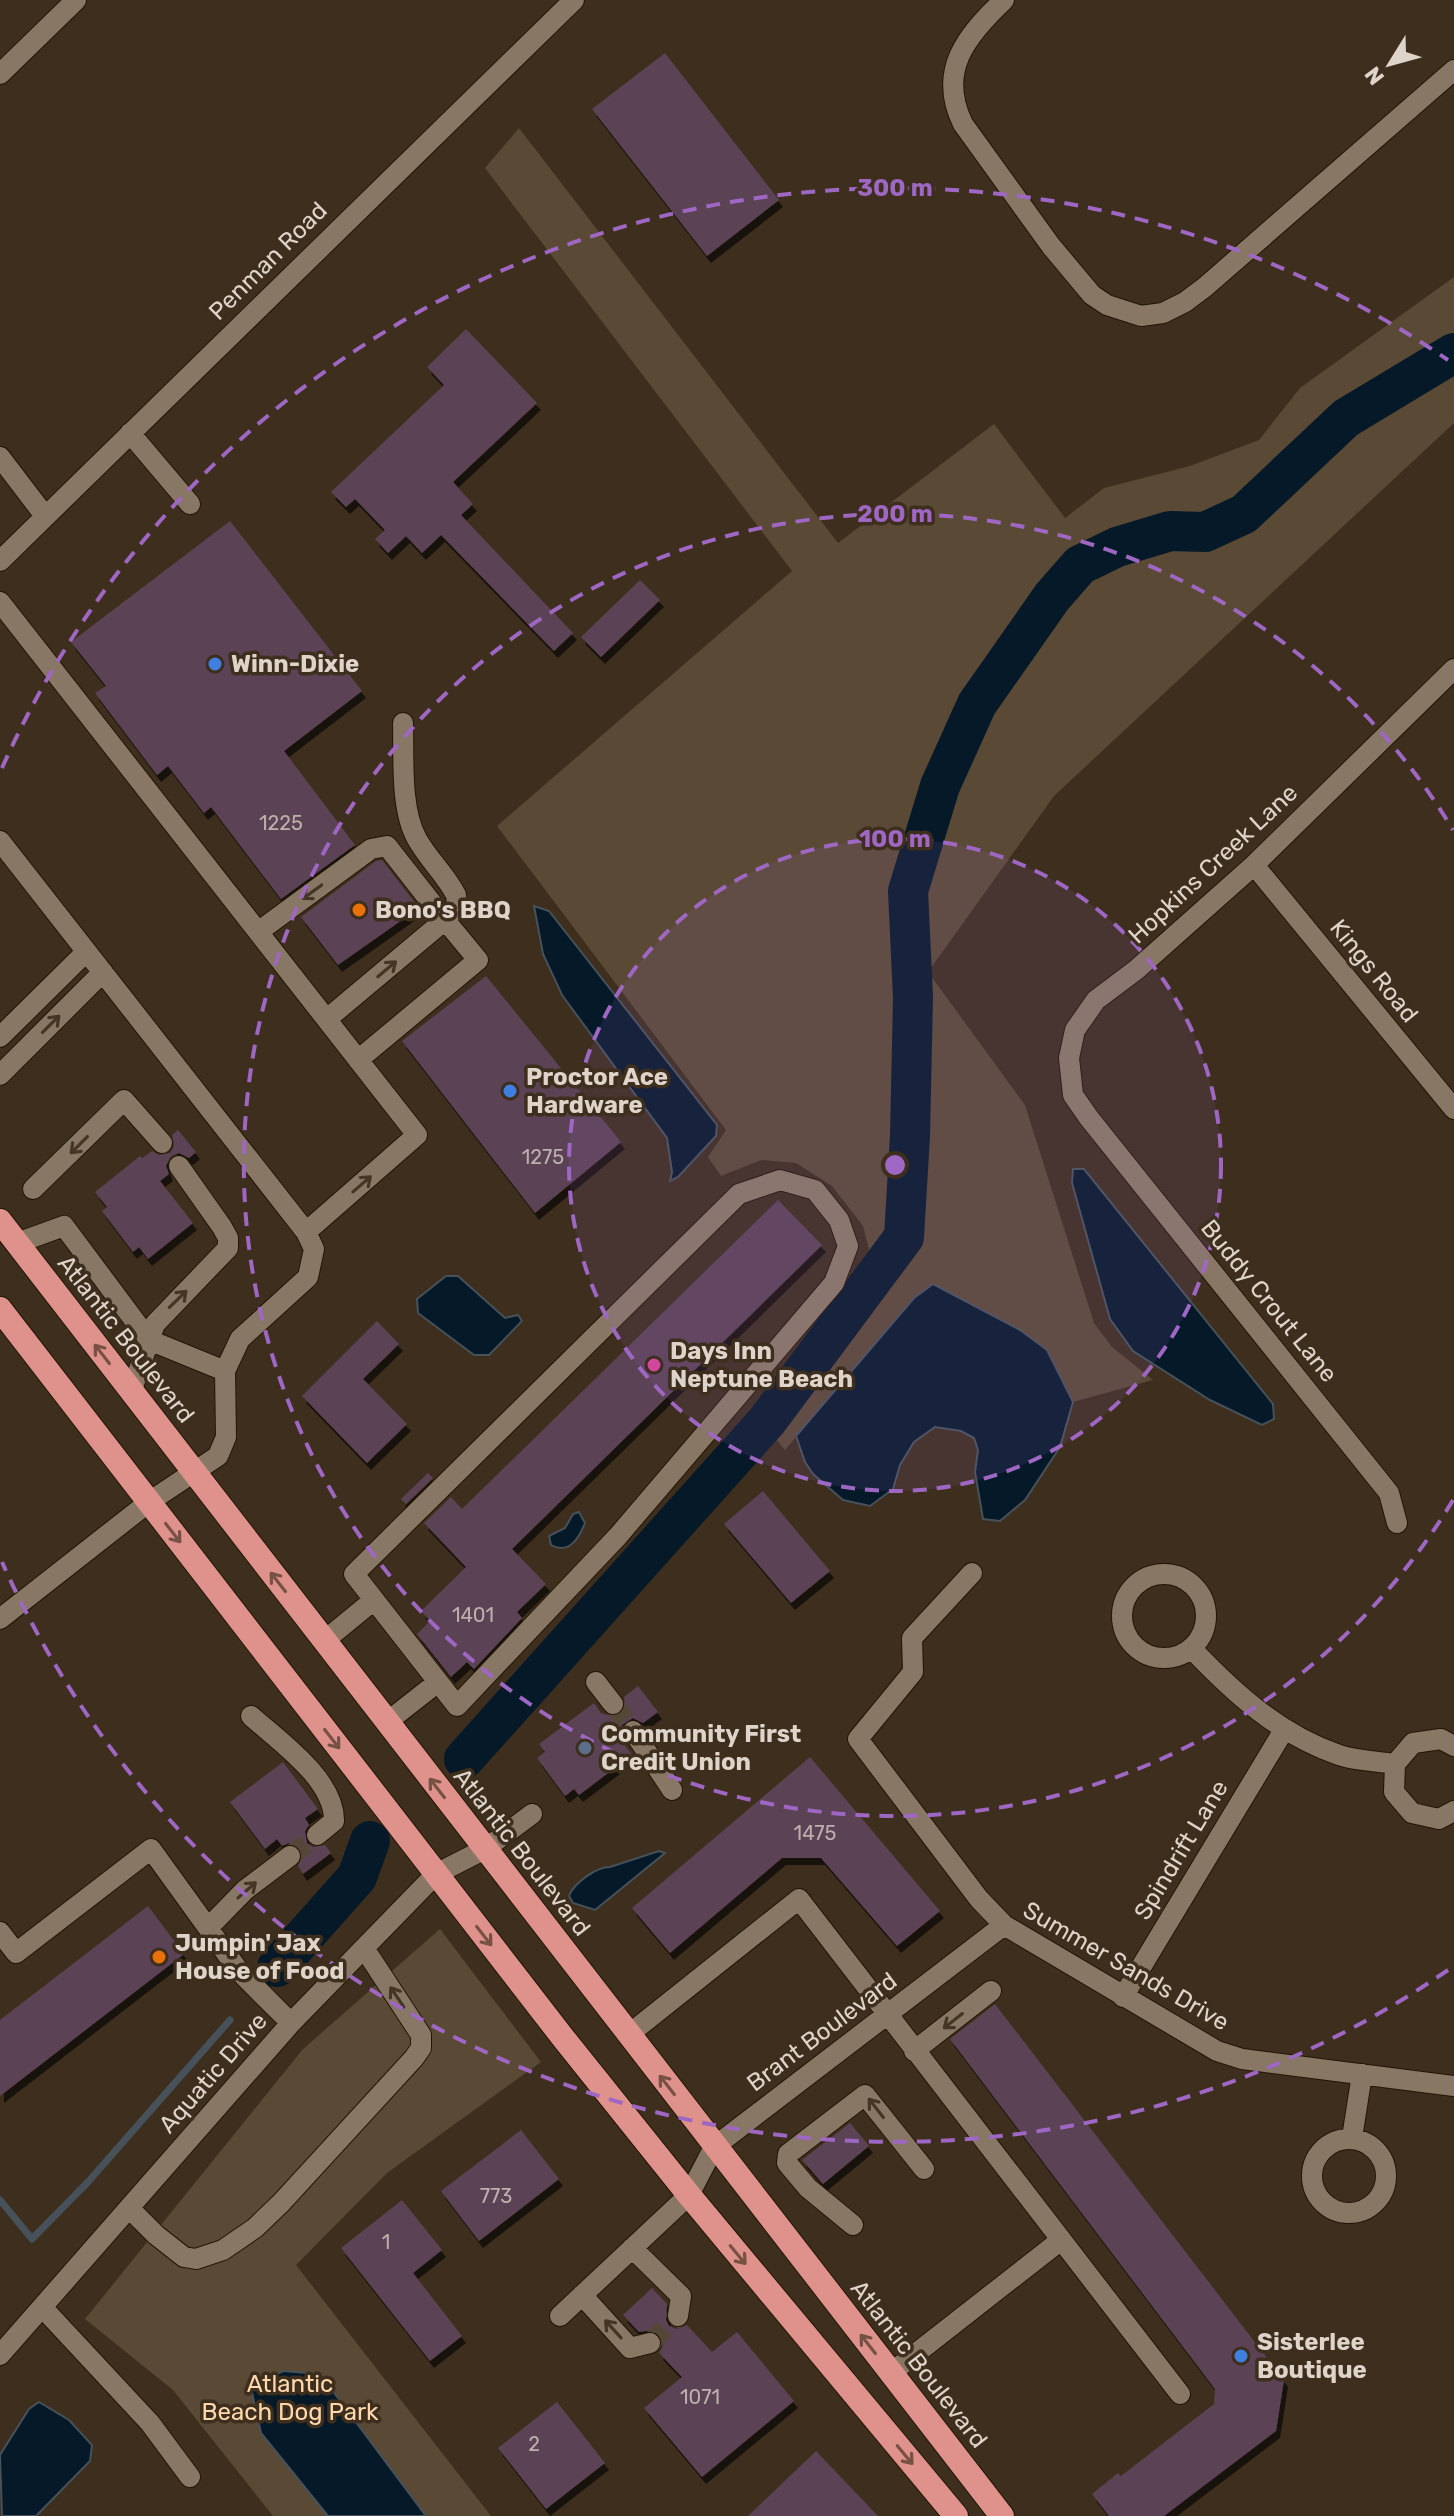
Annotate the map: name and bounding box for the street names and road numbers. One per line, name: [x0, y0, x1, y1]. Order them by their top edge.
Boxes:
street label: Penman Road: [203, 196, 333, 326]
street label: Hopkins Creek Lane: [1123, 779, 1303, 949]
street label: Kings Road: [1324, 914, 1424, 1028]
street label: Buddy Crout Lane: [1195, 1214, 1343, 1388]
street label: Atlantic Boulevard: [52, 1250, 200, 1428]
street label: Atlantic Boulevard: [448, 1763, 596, 1941]
street label: Spindrift Lane: [1128, 1775, 1234, 1925]
street label: Summer Sands Drive: [1018, 1896, 1234, 2036]
street label: Brant Boulevard: [742, 1967, 902, 2097]
street label: Aquatic Drive: [153, 2007, 273, 2139]
street label: Atlantic Boulevard: [845, 2275, 993, 2453]

